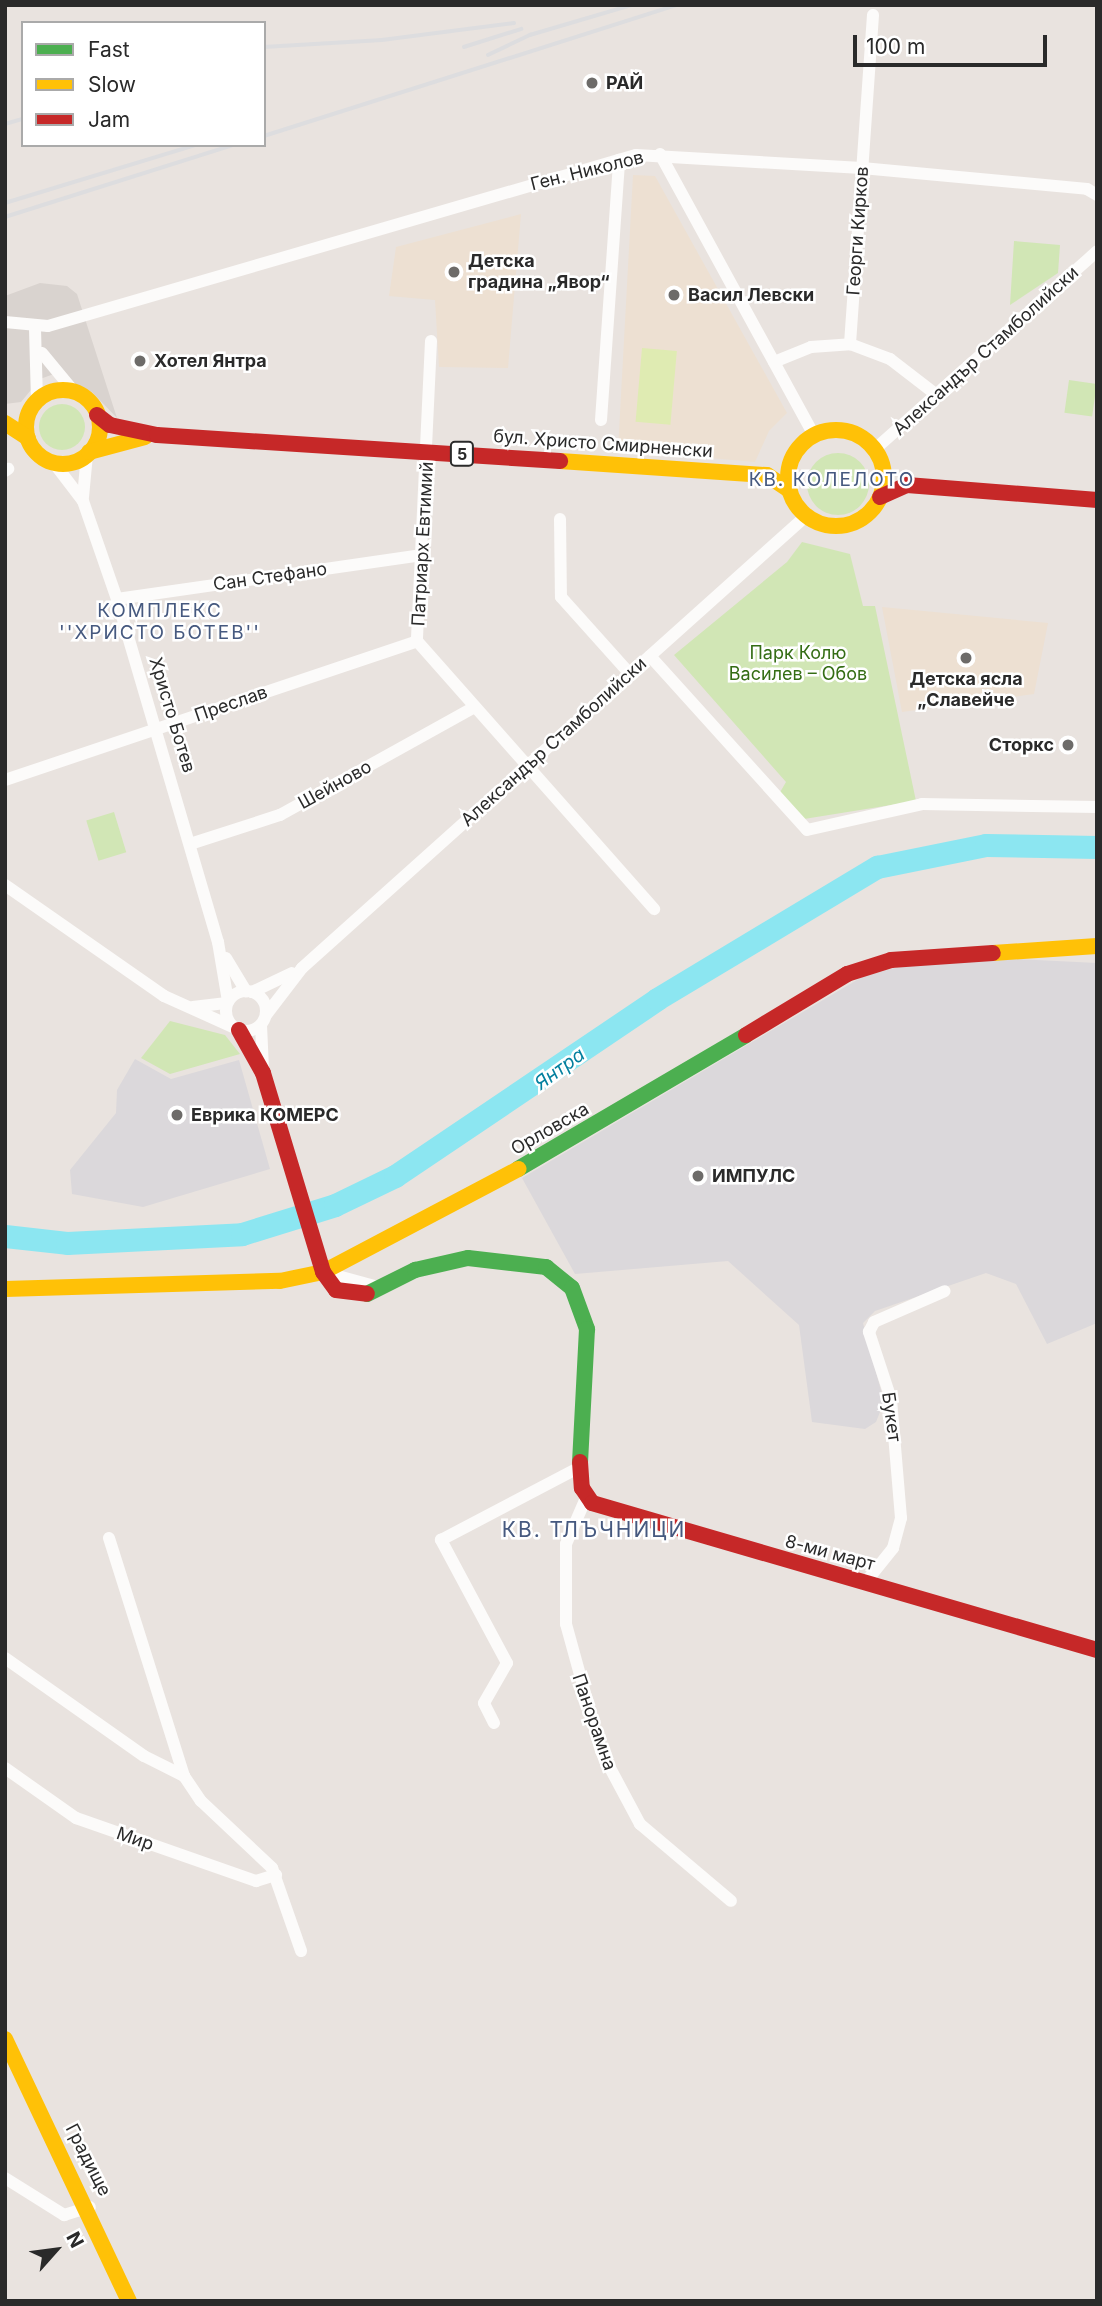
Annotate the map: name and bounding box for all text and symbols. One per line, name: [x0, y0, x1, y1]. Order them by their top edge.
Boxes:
legend: [21, 21, 266, 147]
scale bar: [857, 21, 1051, 65]
text: 100 m: [866, 34, 925, 59]
text: Fast: [88, 37, 130, 62]
text: Slow: [88, 72, 136, 97]
place label: РАЙ: [606, 72, 643, 94]
marker: РАЙ: [584, 75, 600, 91]
text: Jam: [88, 107, 130, 132]
street label: Ген. Николов: [528, 147, 646, 195]
street label: Георги Кирков: [843, 166, 873, 296]
place label: Детска градина „Явор“: [468, 251, 610, 294]
street label: Александър Стамболийски: [889, 262, 1083, 440]
marker: Детска градина „Явор“: [446, 264, 462, 280]
place label: Васил Левски: [688, 284, 814, 306]
marker: Васил Левски: [666, 287, 682, 303]
place label: Хотел Янтра: [154, 350, 267, 372]
marker: Хотел Янтра: [132, 353, 148, 369]
street label: бул. Христо Смирненски: [493, 426, 713, 462]
road number: 5: [450, 442, 474, 467]
street label: Патриарх Евтимий: [408, 461, 438, 627]
district label: КВ. КОЛЕЛОТО: [750, 469, 914, 491]
street label: Сан Стефано: [212, 558, 328, 596]
district label: КОМПЛЕКС ''ХРИСТО БОТЕВ'': [61, 600, 259, 644]
park label: Парк Колю Василев – Обов: [729, 643, 867, 686]
marker: Детска ясла „Славейче: [958, 650, 974, 666]
street label: Александър Стамболийски: [457, 653, 651, 831]
street label: Христо Ботев: [144, 655, 200, 775]
place label: Детска ясла „Славейче: [909, 669, 1023, 712]
street label: Преслав: [192, 681, 270, 727]
place label: Сторкс: [989, 734, 1054, 756]
marker: Сторкс: [1060, 737, 1076, 753]
street label: Шейново: [294, 756, 376, 814]
water label: Янтра: [531, 1043, 589, 1095]
street label: Орловска: [507, 1098, 593, 1160]
place label: Еврика КОМЕРС: [191, 1104, 339, 1126]
marker: Еврика КОМЕРС: [169, 1107, 185, 1123]
place label: ИМПУЛС: [712, 1165, 795, 1187]
marker: ИМПУЛС: [690, 1168, 706, 1184]
street label: Букет: [877, 1391, 905, 1443]
district label: КВ. ТЛЪЧНИЦИ: [503, 1517, 685, 1543]
street label: 8-ми март: [783, 1531, 877, 1575]
street label: Панорамна: [567, 1671, 621, 1773]
street label: Мир: [114, 1823, 156, 1855]
street label: Градище: [61, 2120, 115, 2200]
north arrow: [21, 2215, 91, 2285]
text: N: [61, 2228, 89, 2252]

